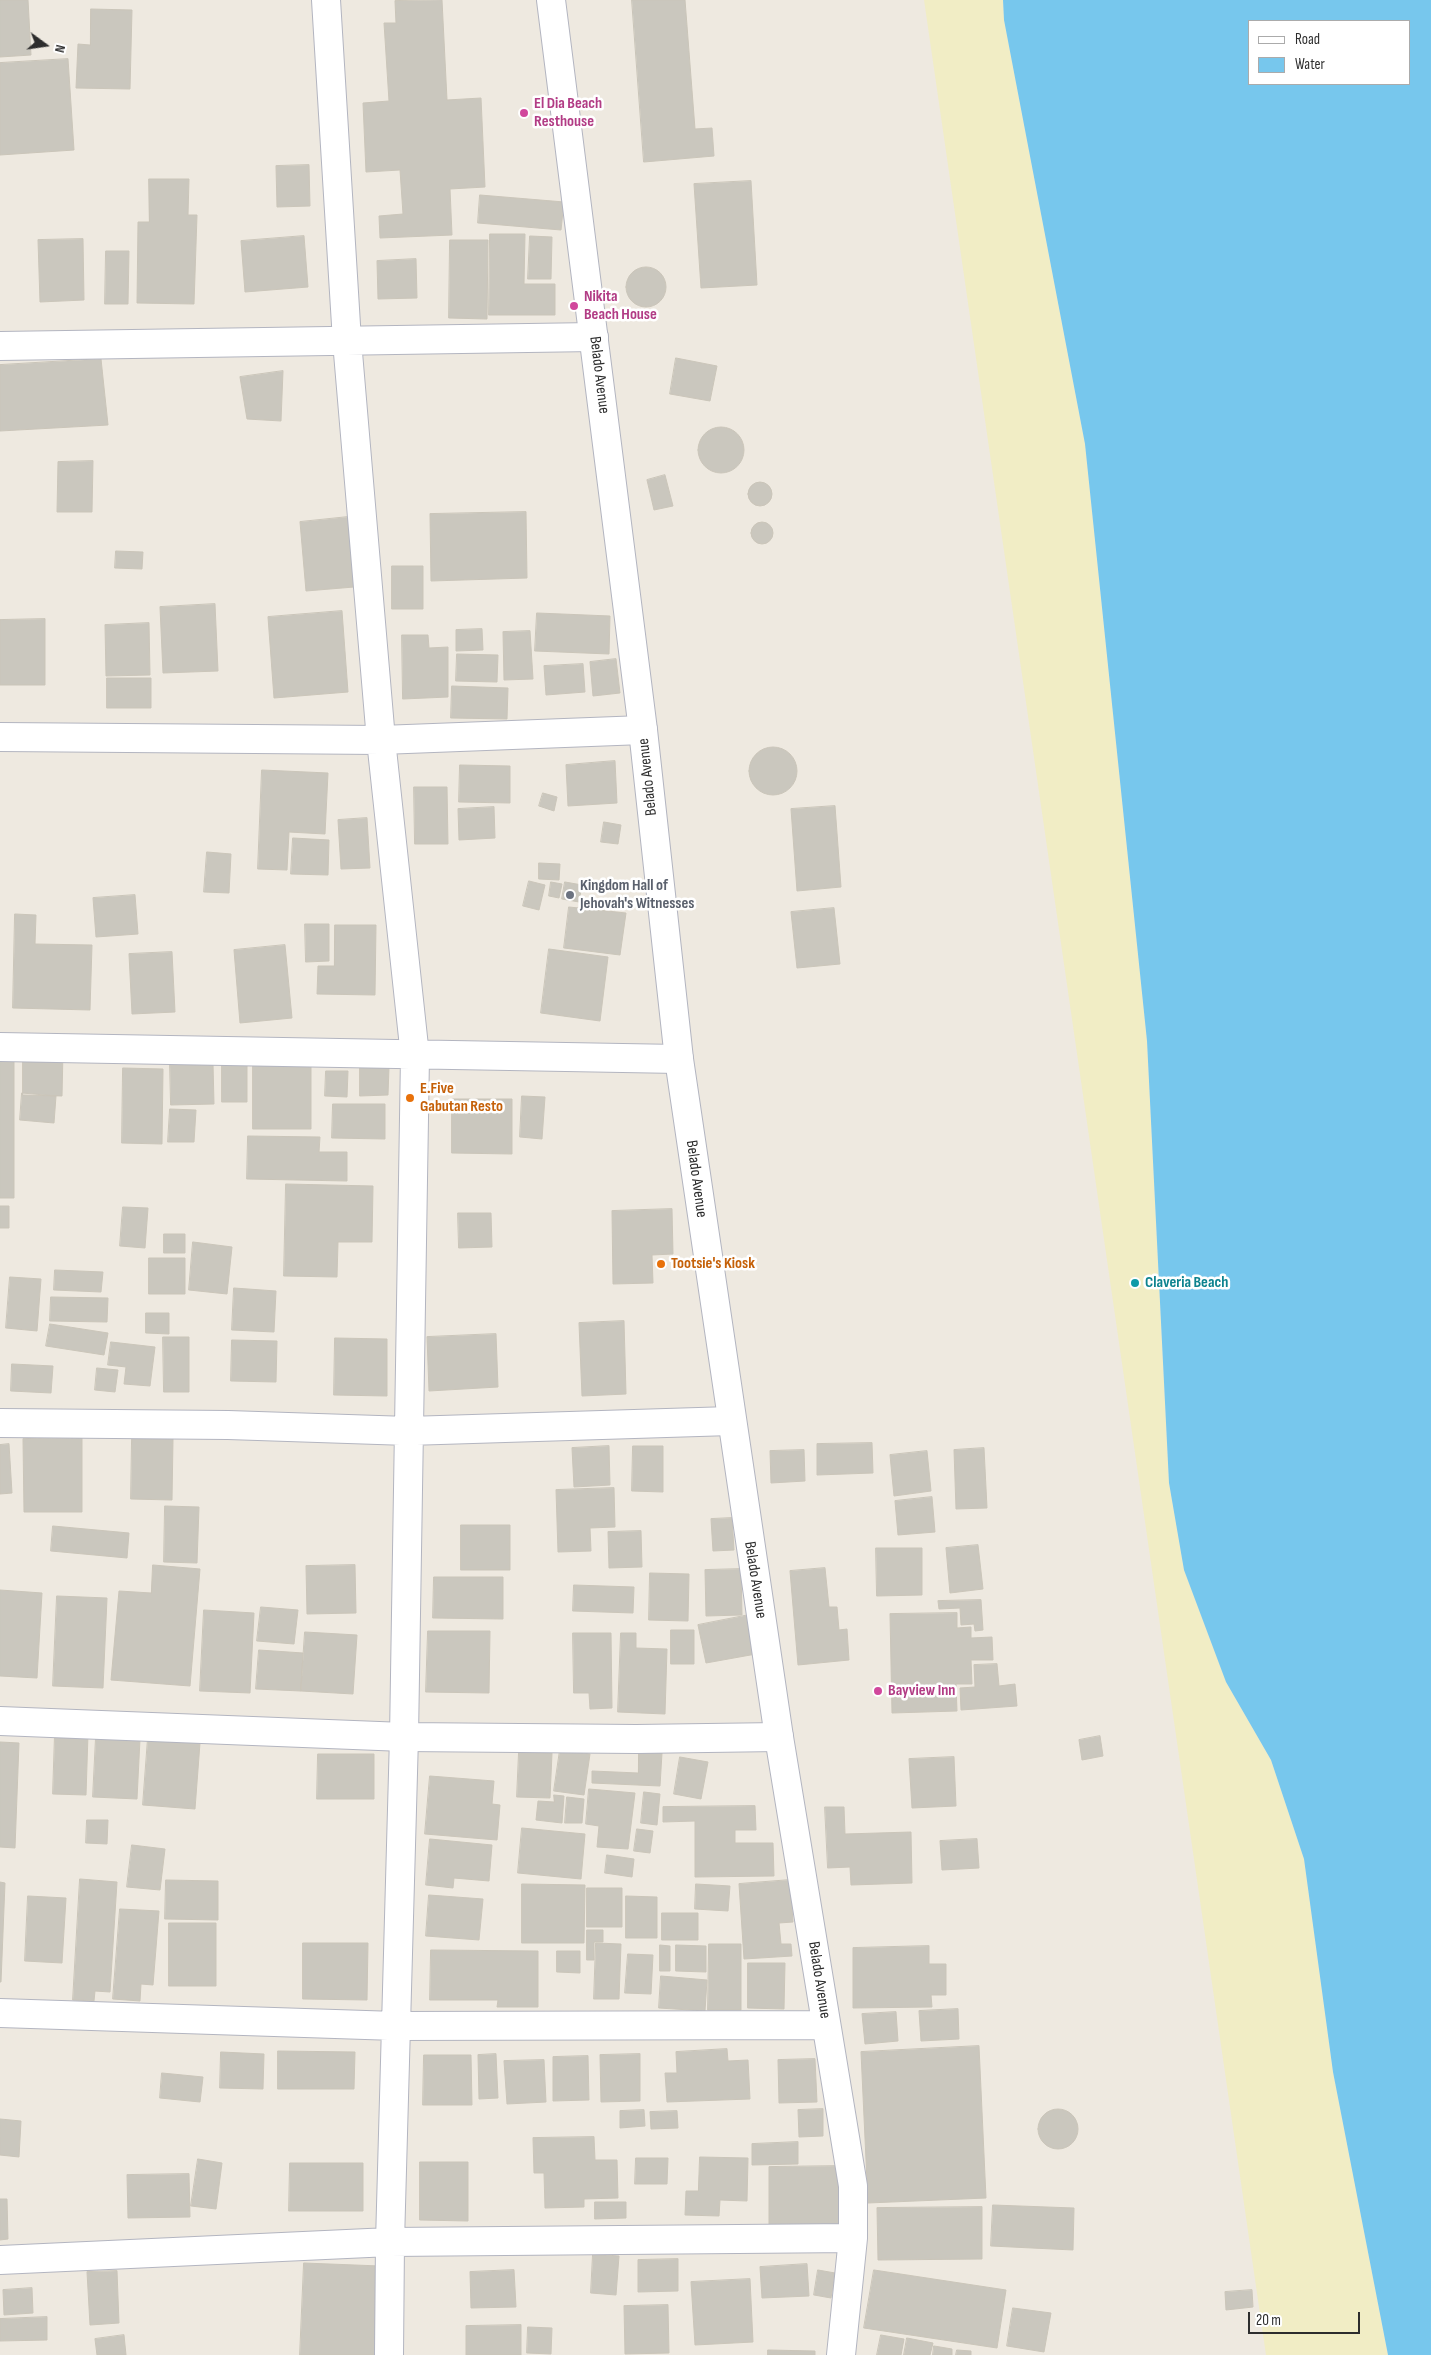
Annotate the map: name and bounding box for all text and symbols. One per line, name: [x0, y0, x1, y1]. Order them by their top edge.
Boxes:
north arrow: [20, 20, 70, 70]
legend: [1248, 20, 1411, 85]
text: Road: [1295, 30, 1320, 49]
text: N: [51, 43, 69, 54]
text: Water: [1295, 55, 1325, 74]
place label: El Dia Beach Resthouse: [534, 94, 602, 132]
marker: El Dia Beach Resthouse: [518, 107, 530, 119]
place label: Nikita Beach House: [584, 287, 657, 325]
marker: Nikita Beach House: [568, 300, 580, 312]
street label: Belado Avenue: [585, 335, 613, 415]
street label: Belado Avenue: [634, 737, 662, 817]
place label: Kingdom Hall of Jehovah's Witnesses: [580, 876, 694, 914]
marker: Kingdom Hall of Jehovah's Witnesses: [564, 889, 576, 901]
place label: E.Five Gabutan Resto: [420, 1079, 503, 1117]
marker: E.Five Gabutan Resto: [404, 1092, 416, 1104]
street label: Belado Avenue: [681, 1139, 711, 1219]
place label: Tootsie's Kiosk: [671, 1254, 755, 1274]
marker: Tootsie's Kiosk: [655, 1258, 667, 1270]
place label: Claveria Beach: [1145, 1273, 1228, 1293]
marker: Claveria Beach: [1129, 1277, 1141, 1289]
street label: Belado Avenue: [739, 1540, 771, 1620]
place label: Bayview Inn: [888, 1681, 955, 1701]
marker: Bayview Inn: [872, 1685, 884, 1697]
street label: Belado Avenue: [803, 1940, 835, 2020]
scale bar: [1251, 2302, 1364, 2334]
text: 20 m: [1256, 2311, 1281, 2330]

